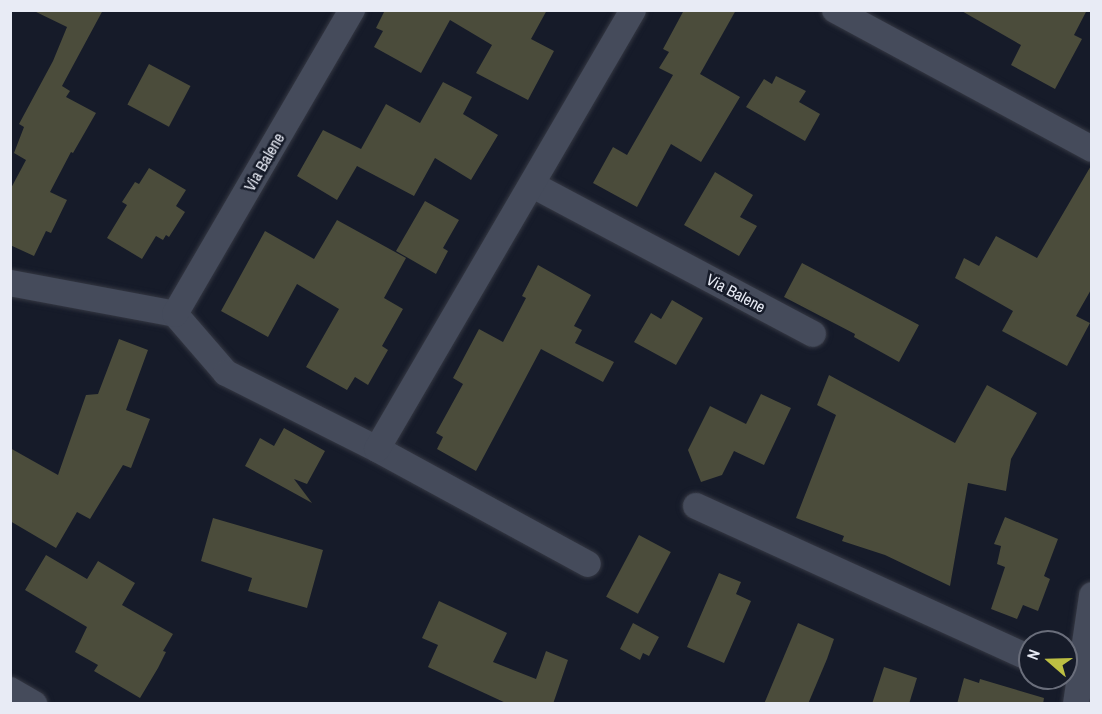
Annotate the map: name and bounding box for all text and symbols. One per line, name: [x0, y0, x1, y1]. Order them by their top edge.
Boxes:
street label: Via Balene: [240, 130, 288, 194]
street label: Via Balene: [703, 270, 769, 316]
north arrow: [1018, 630, 1078, 690]
text: N: [1021, 646, 1045, 663]

